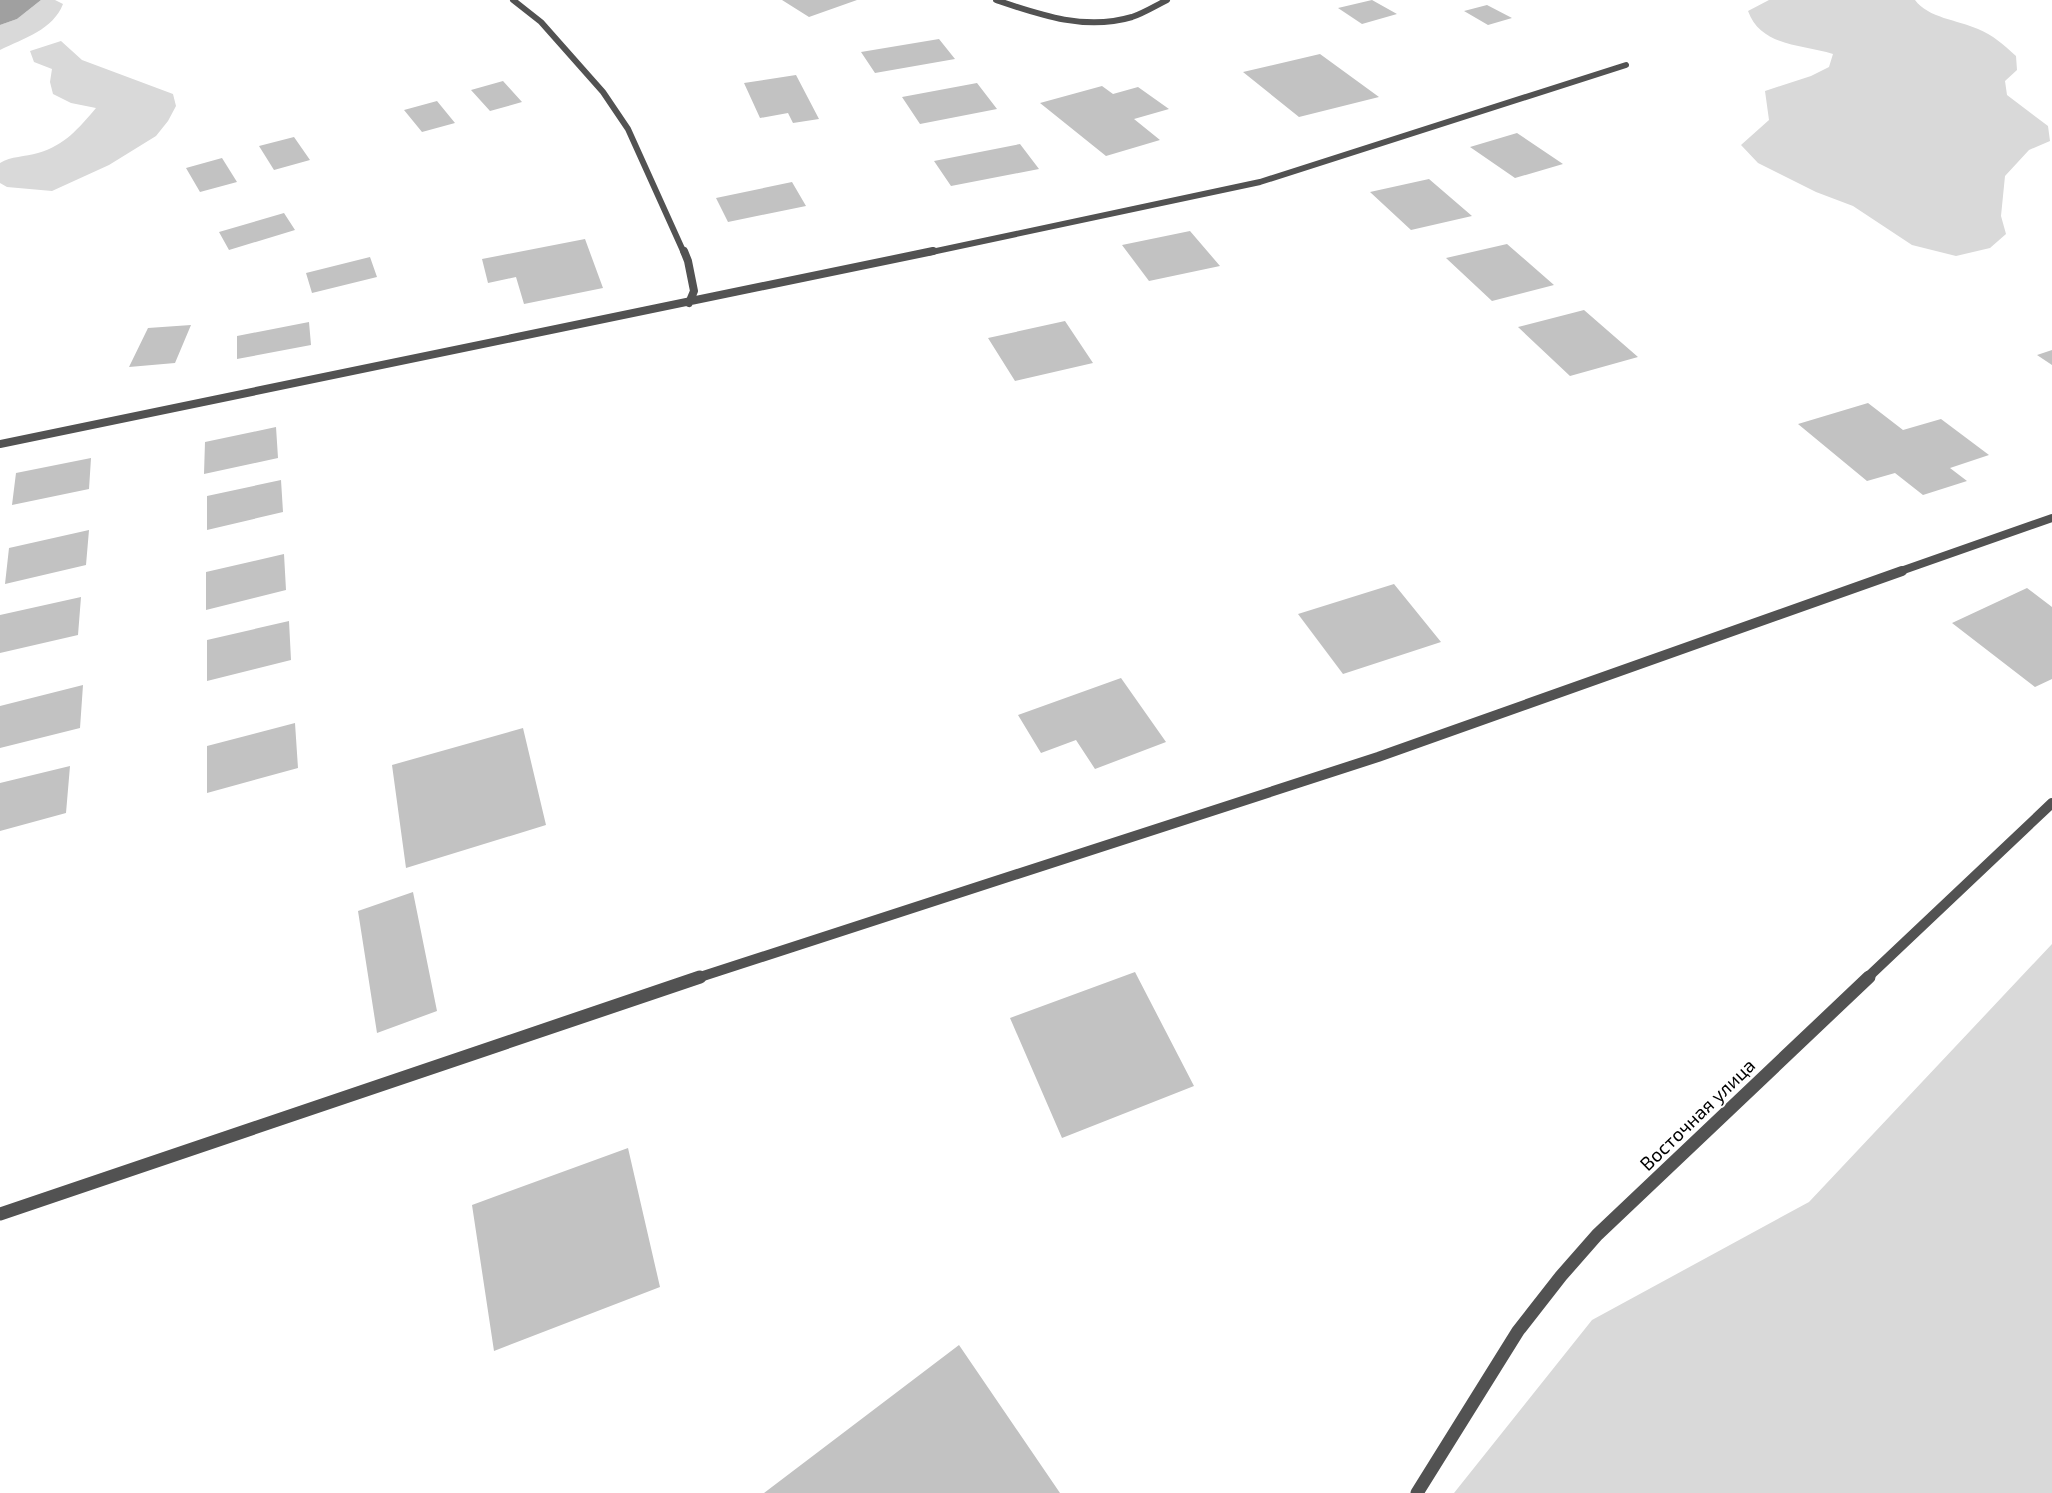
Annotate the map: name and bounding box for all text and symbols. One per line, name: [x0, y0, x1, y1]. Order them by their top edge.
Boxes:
street label: Восточная улица: [1635, 1053, 1760, 1176]

